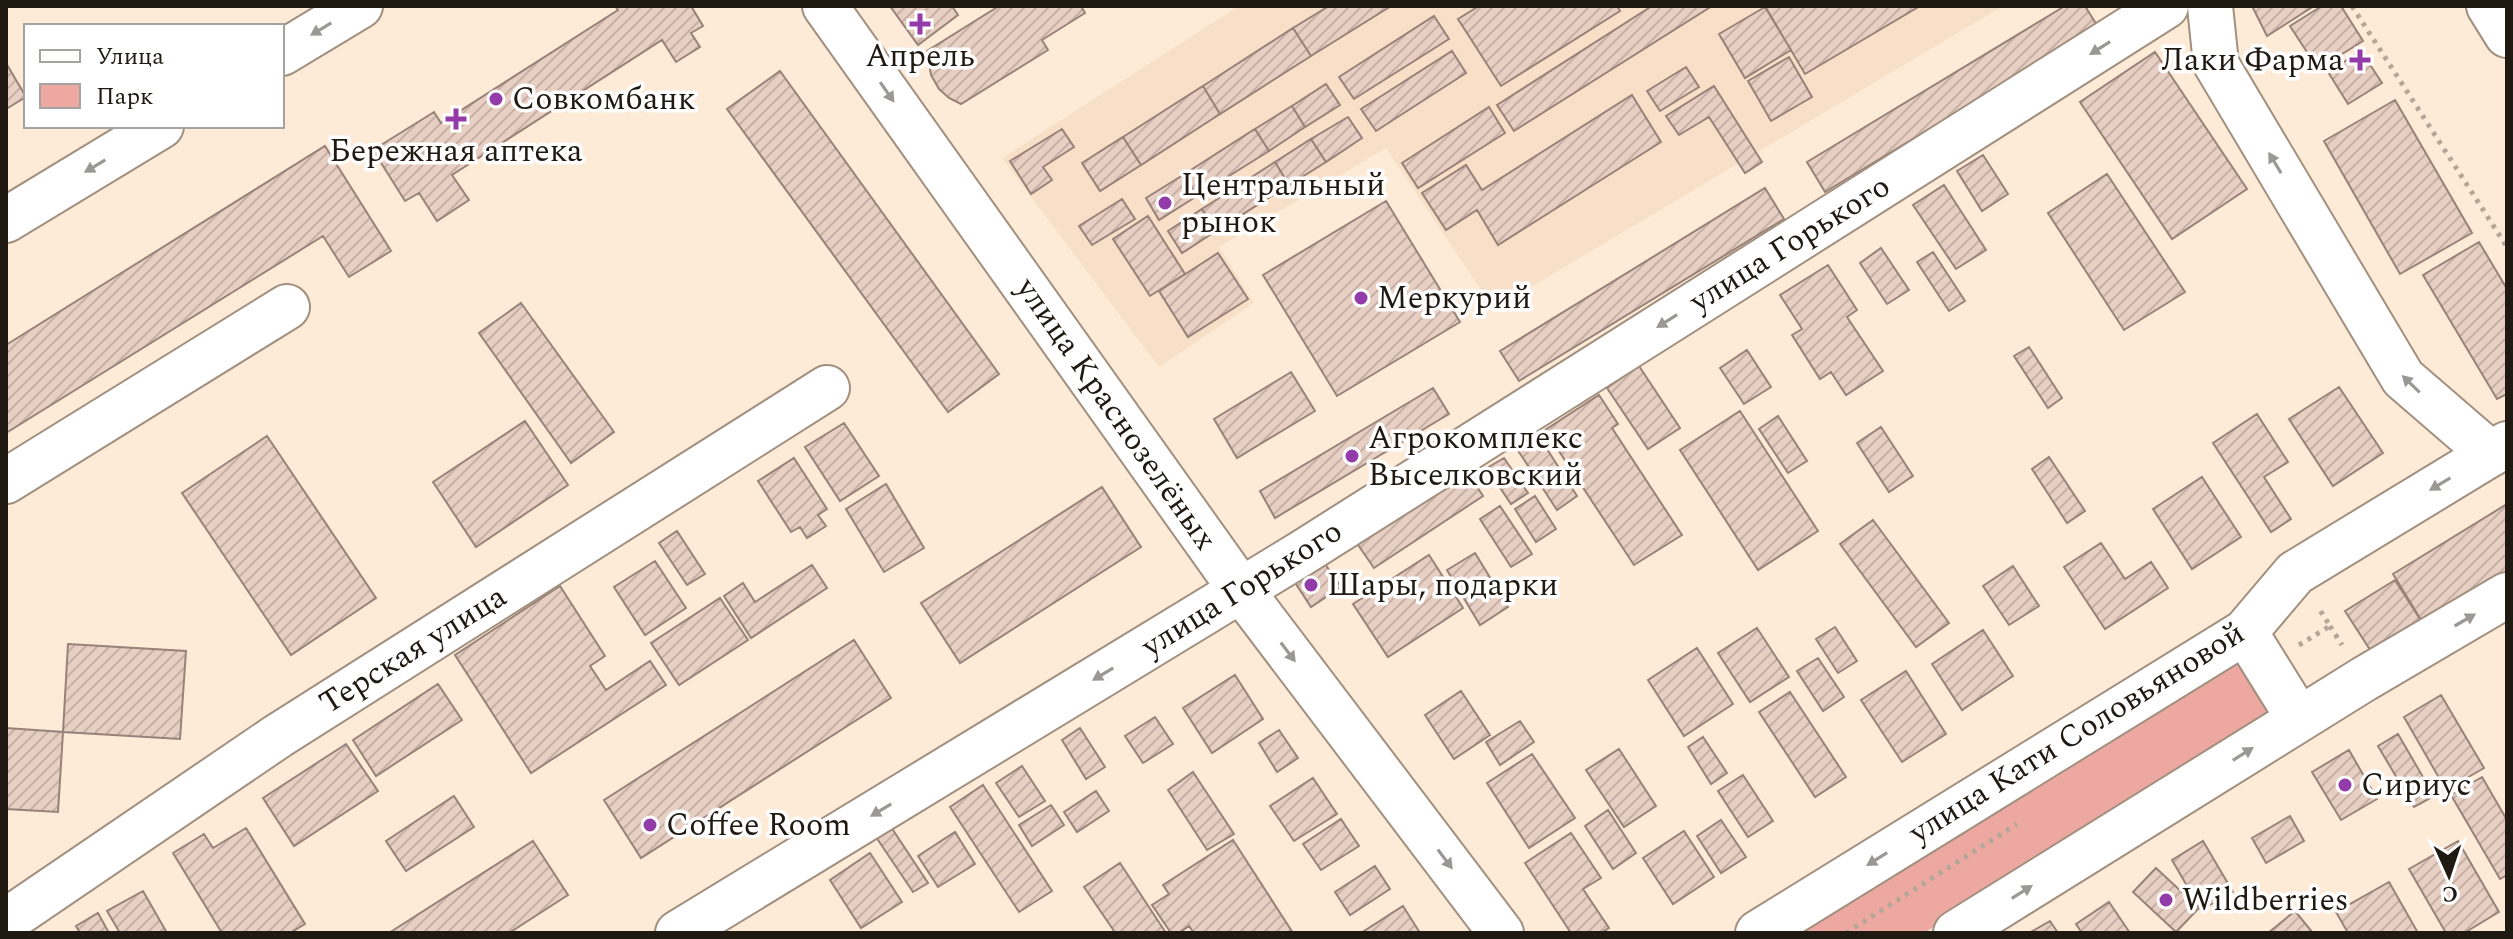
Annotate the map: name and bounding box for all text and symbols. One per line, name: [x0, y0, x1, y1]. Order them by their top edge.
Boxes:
marker: Апрель: [911, 15, 929, 33]
one-way arrow: [310, 22, 332, 36]
legend: [24, 24, 284, 128]
place label: Апрель: [865, 32, 975, 81]
place label: Лаки Фарма: [2161, 36, 2344, 85]
text: Улица: [96, 39, 164, 75]
one-way arrow: [2089, 40, 2111, 54]
marker: Лаки Фарма: [2351, 51, 2369, 69]
place label: Совкомбанк: [512, 75, 696, 124]
text: Парк: [96, 79, 153, 115]
one-way arrow: [879, 82, 894, 103]
marker: Совкомбанк: [487, 90, 505, 108]
marker: Бережная аптека: [447, 110, 465, 128]
place label: Бережная аптека: [329, 127, 583, 176]
one-way arrow: [2269, 152, 2283, 174]
one-way arrow: [84, 159, 106, 173]
place label: Центральный рынок: [1181, 161, 1385, 247]
street label: улица Горького: [1679, 163, 1900, 326]
marker: Центральный рынок: [1156, 194, 1174, 212]
street label: улица Краснозелёных: [1003, 267, 1229, 561]
place label: Меркурий: [1377, 274, 1531, 323]
marker: Меркурий: [1352, 289, 1370, 307]
one-way arrow: [1657, 314, 1678, 329]
one-way arrow: [2402, 375, 2421, 393]
place label: Агрокомплекс Выселковский: [1368, 414, 1583, 500]
marker: Агрокомплекс Выселковский: [1343, 447, 1361, 465]
one-way arrow: [2429, 477, 2451, 491]
street label: улица Горького: [1131, 508, 1352, 671]
place label: Шары, подарки: [1327, 561, 1558, 610]
street label: Терская улица: [310, 573, 517, 727]
marker: Шары, подарки: [1302, 576, 1320, 594]
street label: улица Кати Соловьяновой: [1899, 609, 2255, 857]
one-way arrow: [2454, 613, 2477, 627]
one-way arrow: [1279, 642, 1295, 662]
one-way arrow: [1092, 667, 1113, 682]
one-way arrow: [2232, 747, 2254, 761]
place label: Сириус: [2361, 761, 2472, 810]
marker: Сириус: [2336, 776, 2354, 794]
place label: Coffee Room: [666, 801, 851, 850]
one-way arrow: [870, 802, 892, 816]
marker: Coffee Room: [641, 816, 659, 834]
north arrow: [2409, 835, 2489, 915]
one-way arrow: [1436, 849, 1452, 869]
one-way arrow: [1866, 852, 1888, 866]
place label: Wildberries: [2182, 876, 2349, 925]
text: С: [2441, 877, 2459, 910]
one-way arrow: [2011, 885, 2033, 899]
marker: Wildberries: [2157, 891, 2175, 909]

